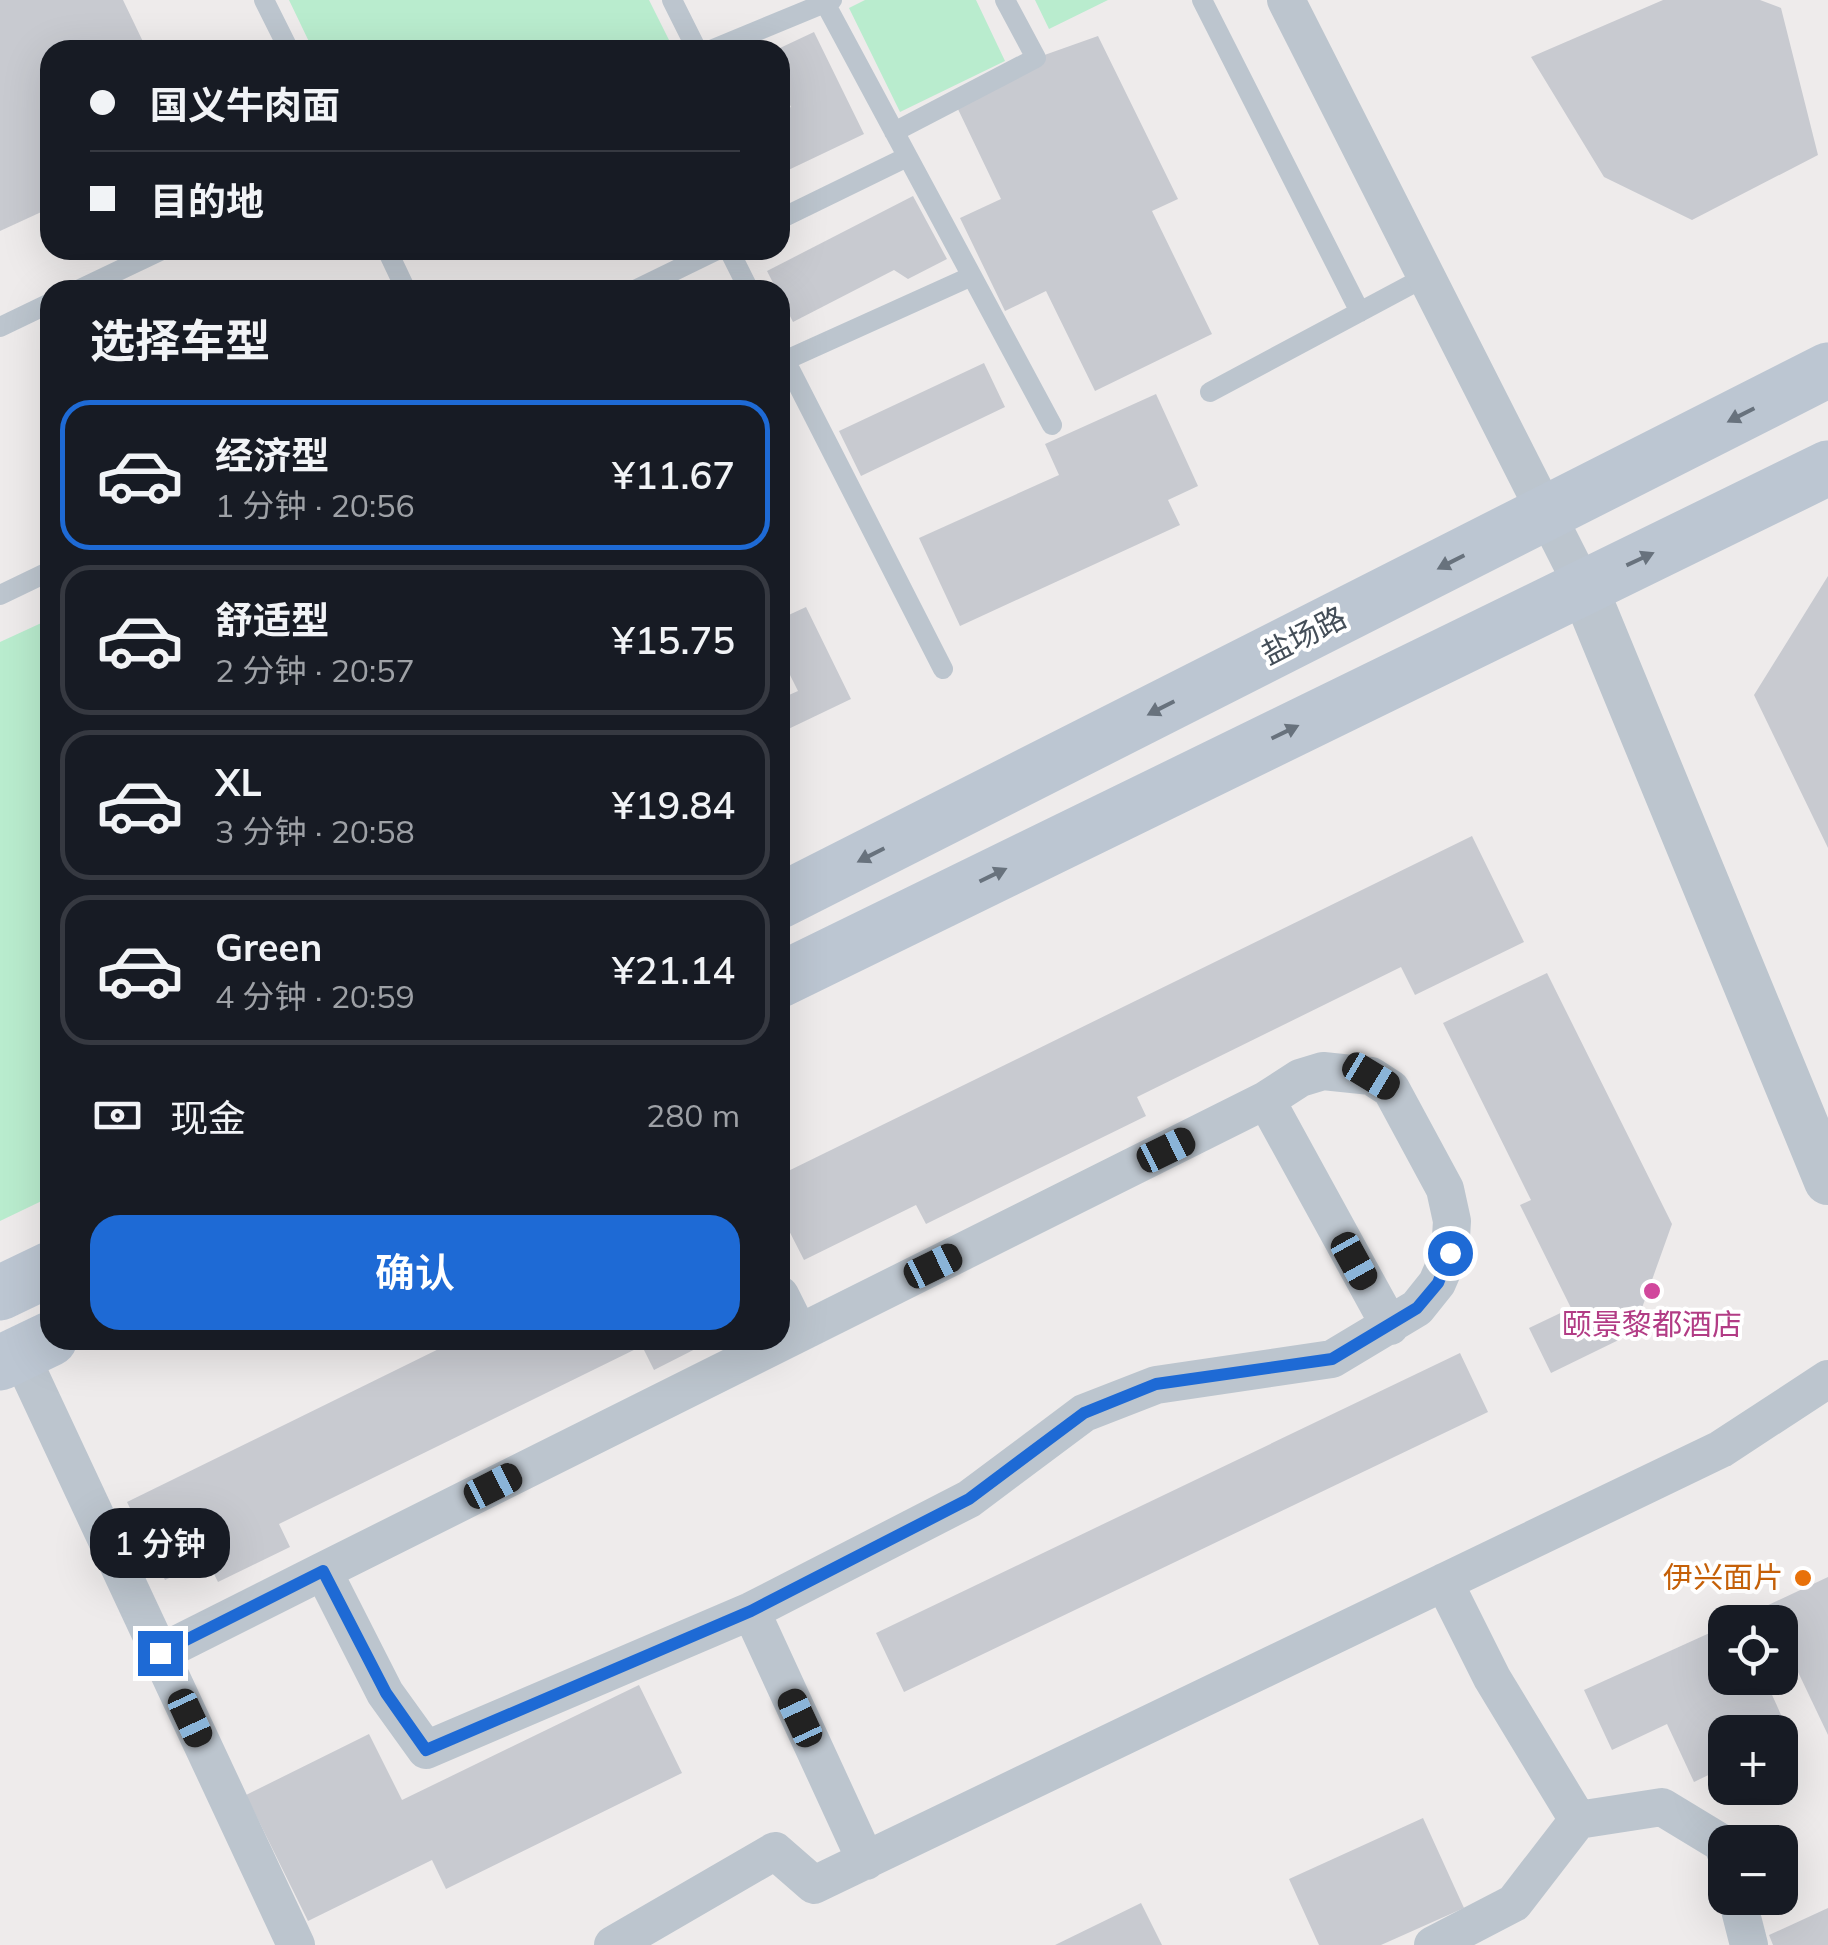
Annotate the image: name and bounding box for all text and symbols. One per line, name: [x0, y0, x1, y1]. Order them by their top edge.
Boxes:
text: 国义牛肉面: [150, 81, 340, 129]
text: 目的地: [150, 177, 264, 225]
text: 选择车型: [90, 312, 270, 368]
one-way arrow: [1727, 406, 1756, 423]
icon: car: [95, 430, 185, 520]
text: 经济型: [215, 431, 329, 479]
text: ¥11.67: [612, 451, 735, 499]
text: 1 分钟 · 20:56: [215, 485, 415, 525]
one-way arrow: [1626, 550, 1655, 567]
one-way arrow: [1437, 553, 1466, 570]
icon: car: [95, 595, 185, 685]
text: 舒适型: [215, 596, 329, 644]
street label: 盐场路: [1255, 598, 1352, 672]
text: ¥15.75: [612, 616, 735, 664]
text: 2 分钟 · 20:57: [215, 650, 415, 690]
one-way arrow: [1147, 699, 1176, 716]
one-way arrow: [1271, 723, 1300, 740]
text: XL: [215, 758, 262, 806]
icon: car: [95, 760, 185, 850]
text: ¥19.84: [612, 781, 735, 829]
text: 3 分钟 · 20:58: [215, 811, 415, 851]
one-way arrow: [856, 846, 885, 863]
one-way arrow: [979, 867, 1008, 884]
text: Green: [215, 923, 322, 971]
icon: car: [95, 925, 185, 1015]
text: ¥21.14: [612, 946, 735, 994]
text: 4 分钟 · 20:59: [215, 976, 415, 1016]
car: [1338, 1048, 1404, 1104]
icon: cash: [90, 1088, 145, 1143]
text: 现金: [170, 1094, 246, 1142]
text: 280 m: [646, 1095, 740, 1135]
car: [1132, 1123, 1200, 1177]
button: 确认: [90, 1215, 740, 1330]
car: [1326, 1227, 1382, 1295]
route start: [1428, 1231, 1473, 1276]
car: [899, 1239, 967, 1293]
marker: 颐景黎都酒店: [1641, 1280, 1663, 1302]
place label: 颐景黎都酒店: [1562, 1305, 1742, 1343]
car: [459, 1459, 527, 1513]
callout: 1 分钟: [90, 1508, 230, 1578]
text: 1 分钟: [114, 1523, 206, 1563]
place label: 伊兴面片: [1663, 1558, 1783, 1596]
marker: 伊兴面片: [1792, 1567, 1814, 1589]
map controls: [1708, 1605, 1798, 1915]
button: locate: [1708, 1605, 1798, 1695]
route end: [138, 1631, 183, 1676]
car: [164, 1684, 216, 1752]
car: [774, 1684, 826, 1752]
button: +: [1708, 1715, 1798, 1805]
button: −: [1708, 1825, 1798, 1915]

